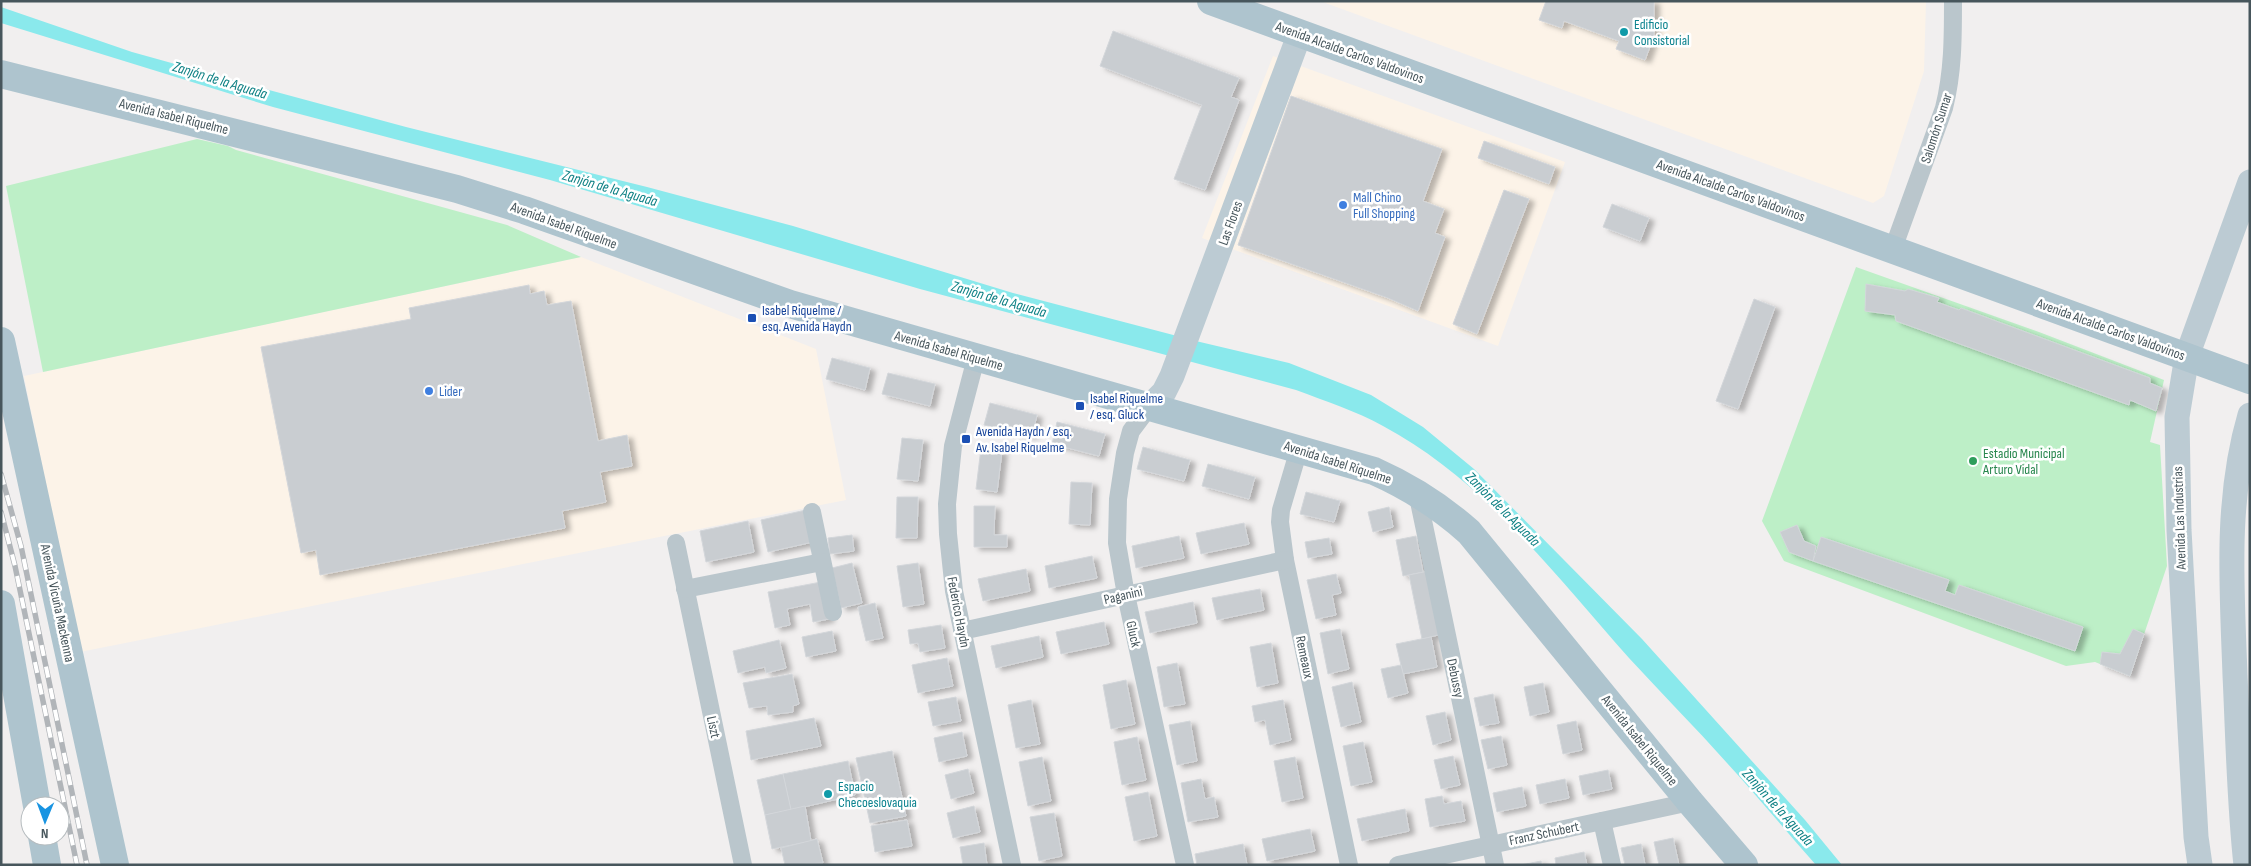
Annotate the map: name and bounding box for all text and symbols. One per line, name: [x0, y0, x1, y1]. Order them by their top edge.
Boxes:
place label: Edificio Consistorial: [1634, 16, 1690, 49]
street label: Avenida Alcalde Carlos Valdovinos: [1272, 17, 1426, 87]
marker: Edificio Consistorial: [1618, 26, 1630, 38]
water label: Zanjón de la Aguada: [169, 57, 269, 104]
street label: Salomón Sumar: [1917, 91, 1956, 166]
street label: Avenida Isabel Riquelme: [117, 94, 230, 138]
street label: Avenida Alcalde Carlos Valdovinos: [1653, 155, 1807, 225]
water label: Zanjón de la Aguada: [559, 166, 660, 211]
place label: Mall Chino Full Shopping: [1353, 189, 1416, 222]
street label: Avenida Isabel Riquelme: [507, 198, 619, 253]
street label: Las Flores: [1215, 199, 1246, 248]
marker: Mall Chino Full Shopping: [1337, 199, 1349, 211]
water label: Zanjón de la Aguada: [948, 277, 1049, 322]
street label: Avenida Alcalde Carlos Valdovinos: [2033, 294, 2187, 364]
place label: Isabel Riquelme / esq. Avenida Haydn: [762, 302, 852, 335]
marker: Isabel Riquelme / esq. Avenida Haydn: [746, 312, 758, 324]
street label: Avenida Isabel Riquelme: [892, 327, 1005, 374]
place label: Lider: [439, 383, 462, 400]
marker: Lider: [423, 385, 435, 397]
place label: Isabel Riquelme / esq. Gluck: [1090, 390, 1163, 423]
marker: Isabel Riquelme / esq. Gluck: [1074, 400, 1086, 412]
place label: Avenida Haydn / esq. Av. Isabel Riquelme: [975, 423, 1072, 456]
marker: Avenida Haydn / esq. Av. Isabel Riquelme: [960, 433, 972, 445]
street label: Avenida Isabel Riquelme: [1281, 437, 1394, 488]
place label: Estadio Municipal Arturo Vidal: [1982, 445, 2065, 478]
marker: Estadio Municipal Arturo Vidal: [1967, 455, 1979, 467]
street label: Avenida Las Industrias: [2169, 466, 2190, 571]
water label: Zanjón de la Aguada: [1461, 467, 1544, 551]
street label: Avenida Vicuña Mackenna: [36, 542, 78, 664]
street label: Federico Haydn: [943, 575, 974, 649]
street label: Paganini: [1102, 583, 1144, 608]
street label: Gluck: [1122, 619, 1145, 649]
street label: Remeaux: [1292, 634, 1317, 681]
street label: Debussy: [1443, 657, 1468, 700]
street label: Avenida Isabel Riquelme: [1597, 691, 1681, 789]
street label: Liszt: [703, 715, 724, 740]
water label: Zanjón de la Aguada: [1737, 764, 1817, 850]
place label: Espacio Checoeslovaquia: [838, 778, 917, 811]
marker: Espacio Checoeslovaquia: [822, 788, 834, 800]
north arrow: [20, 796, 70, 846]
street label: Franz Schubert: [1508, 818, 1581, 849]
text: N: [41, 825, 49, 842]

